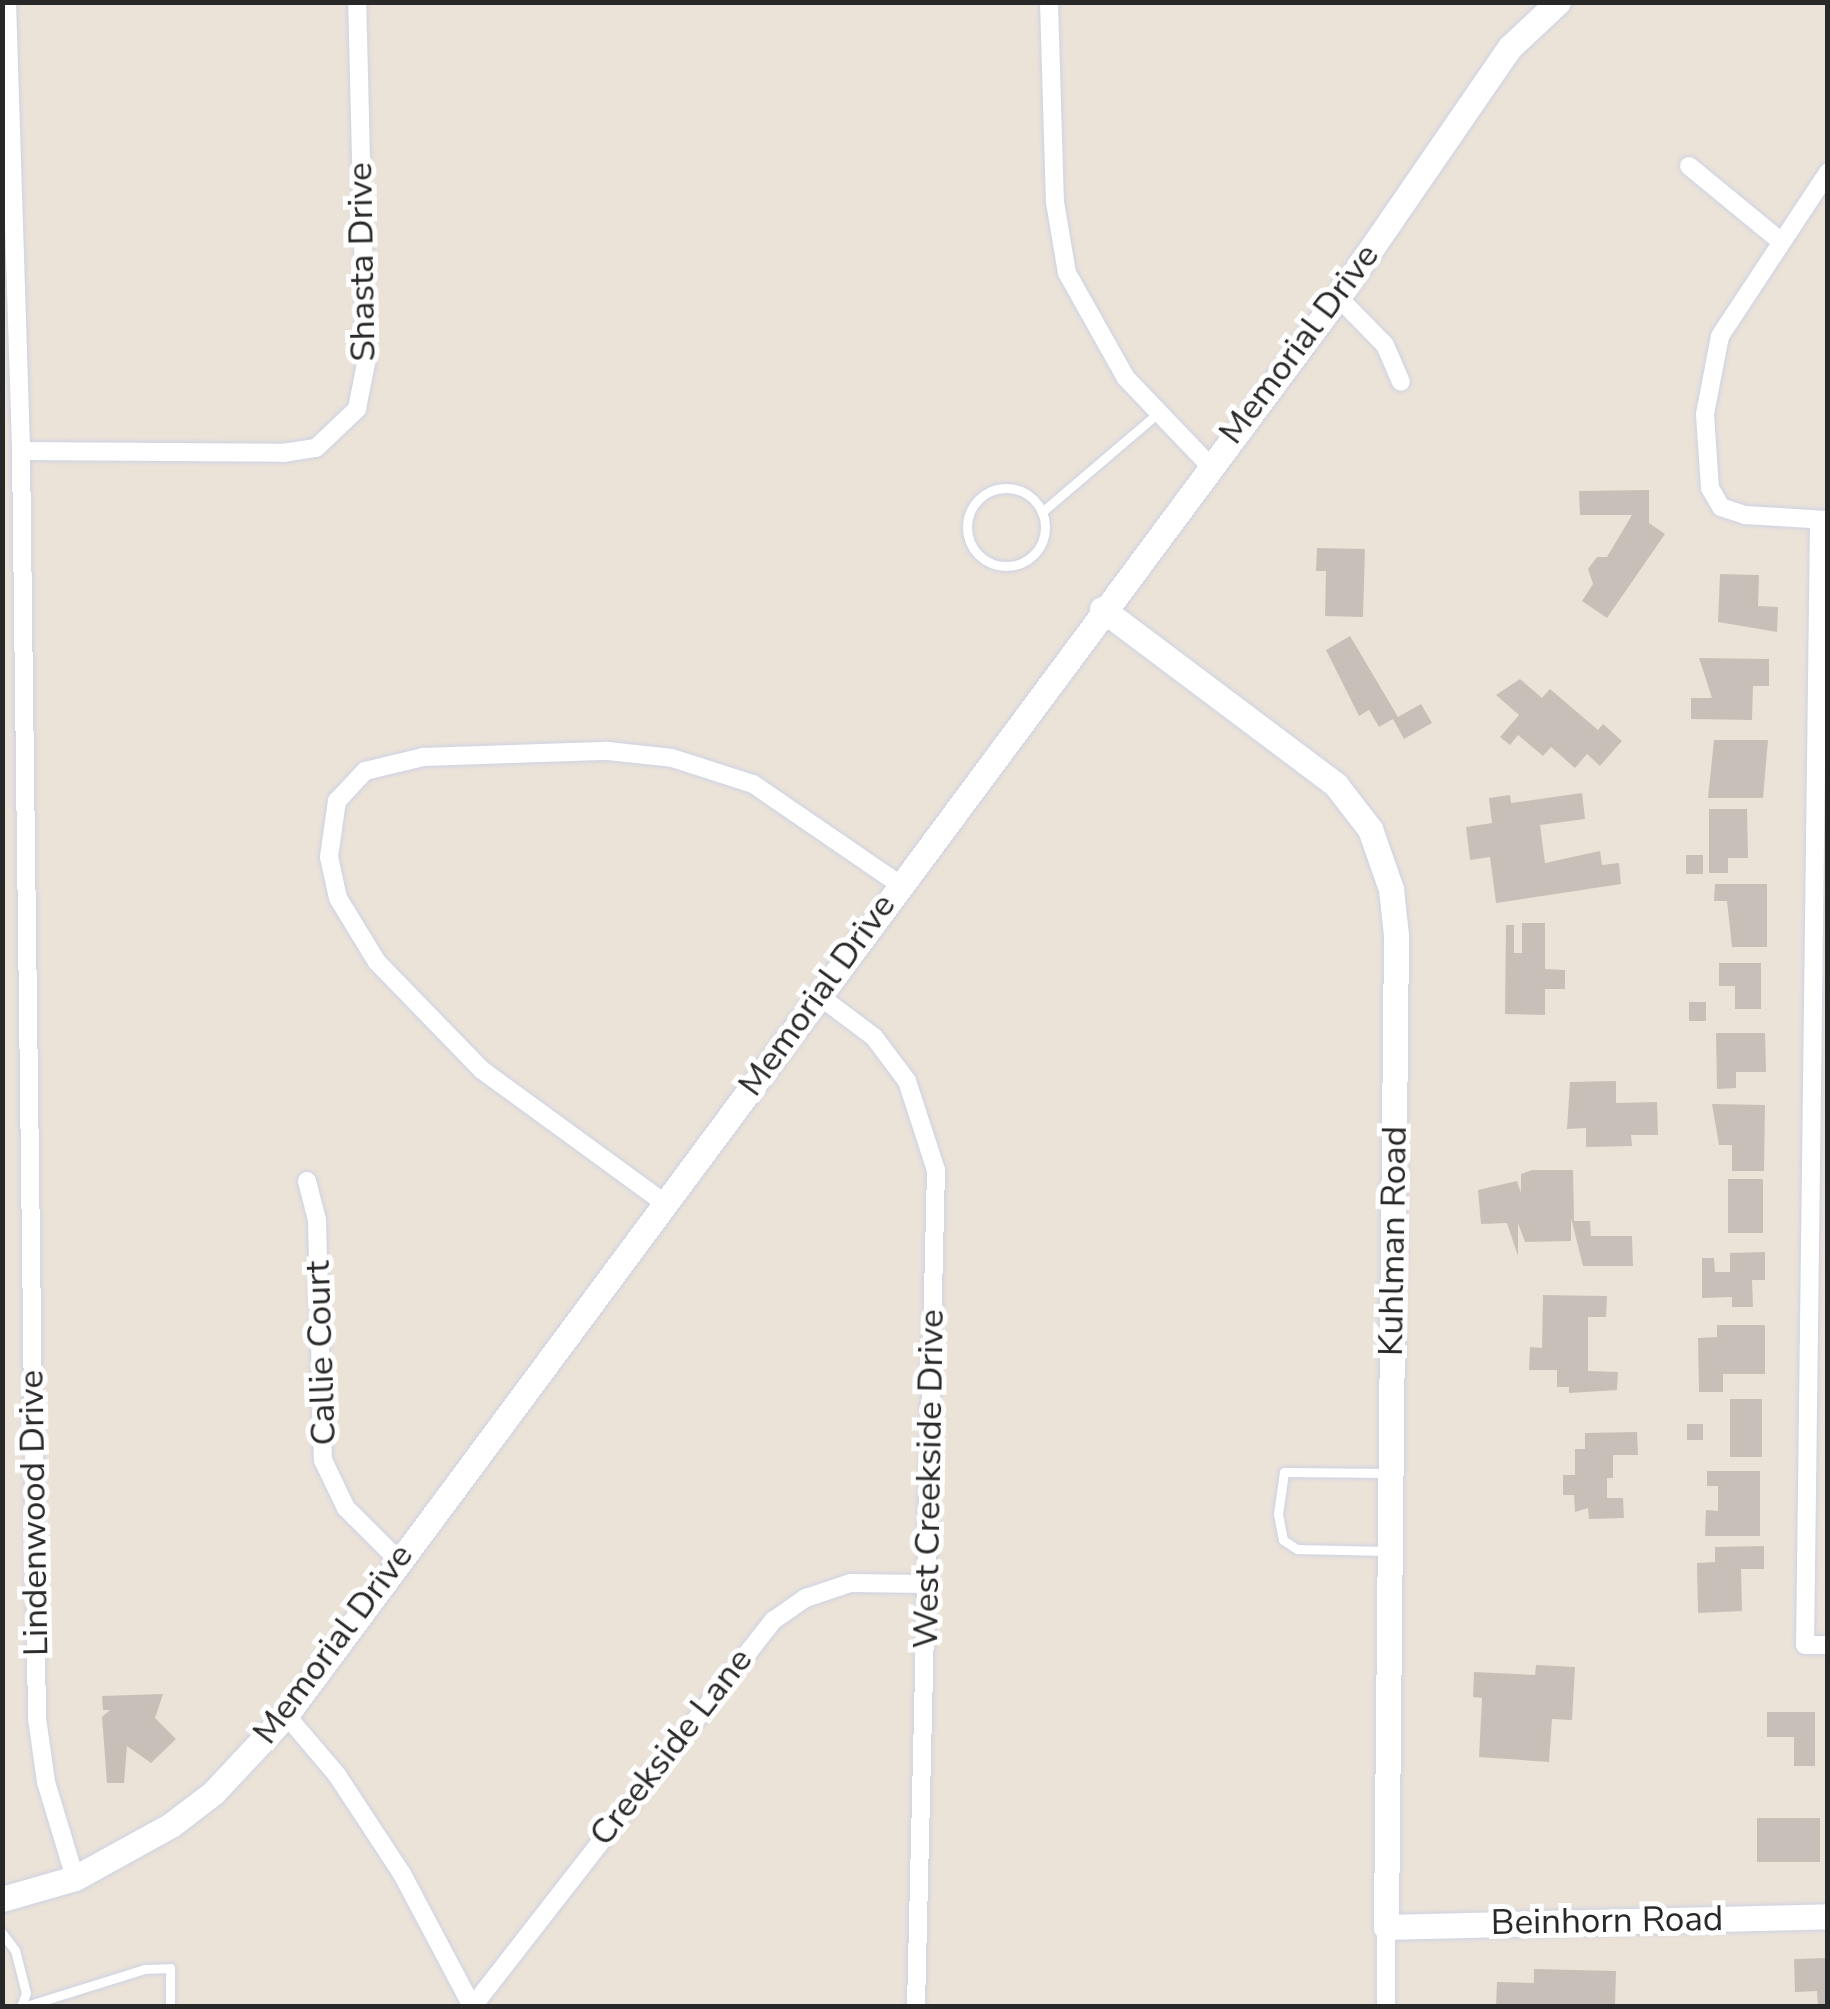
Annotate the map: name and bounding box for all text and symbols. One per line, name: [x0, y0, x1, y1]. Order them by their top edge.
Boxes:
street label: Shasta Drive: [339, 162, 385, 362]
street label: Memorial Drive: [1210, 236, 1388, 452]
street label: Memorial Drive: [730, 886, 904, 1104]
street label: Kuhlman Road: [1370, 1126, 1416, 1356]
street label: Callie Court: [297, 1260, 345, 1446]
street label: West Creekside Drive: [905, 1309, 953, 1649]
street label: Lindenwood Drive: [11, 1370, 57, 1656]
street label: Memorial Drive: [244, 1536, 422, 1752]
street label: Creekside Lane: [581, 1640, 761, 1854]
street label: Beinhorn Road: [1490, 1898, 1724, 1944]

